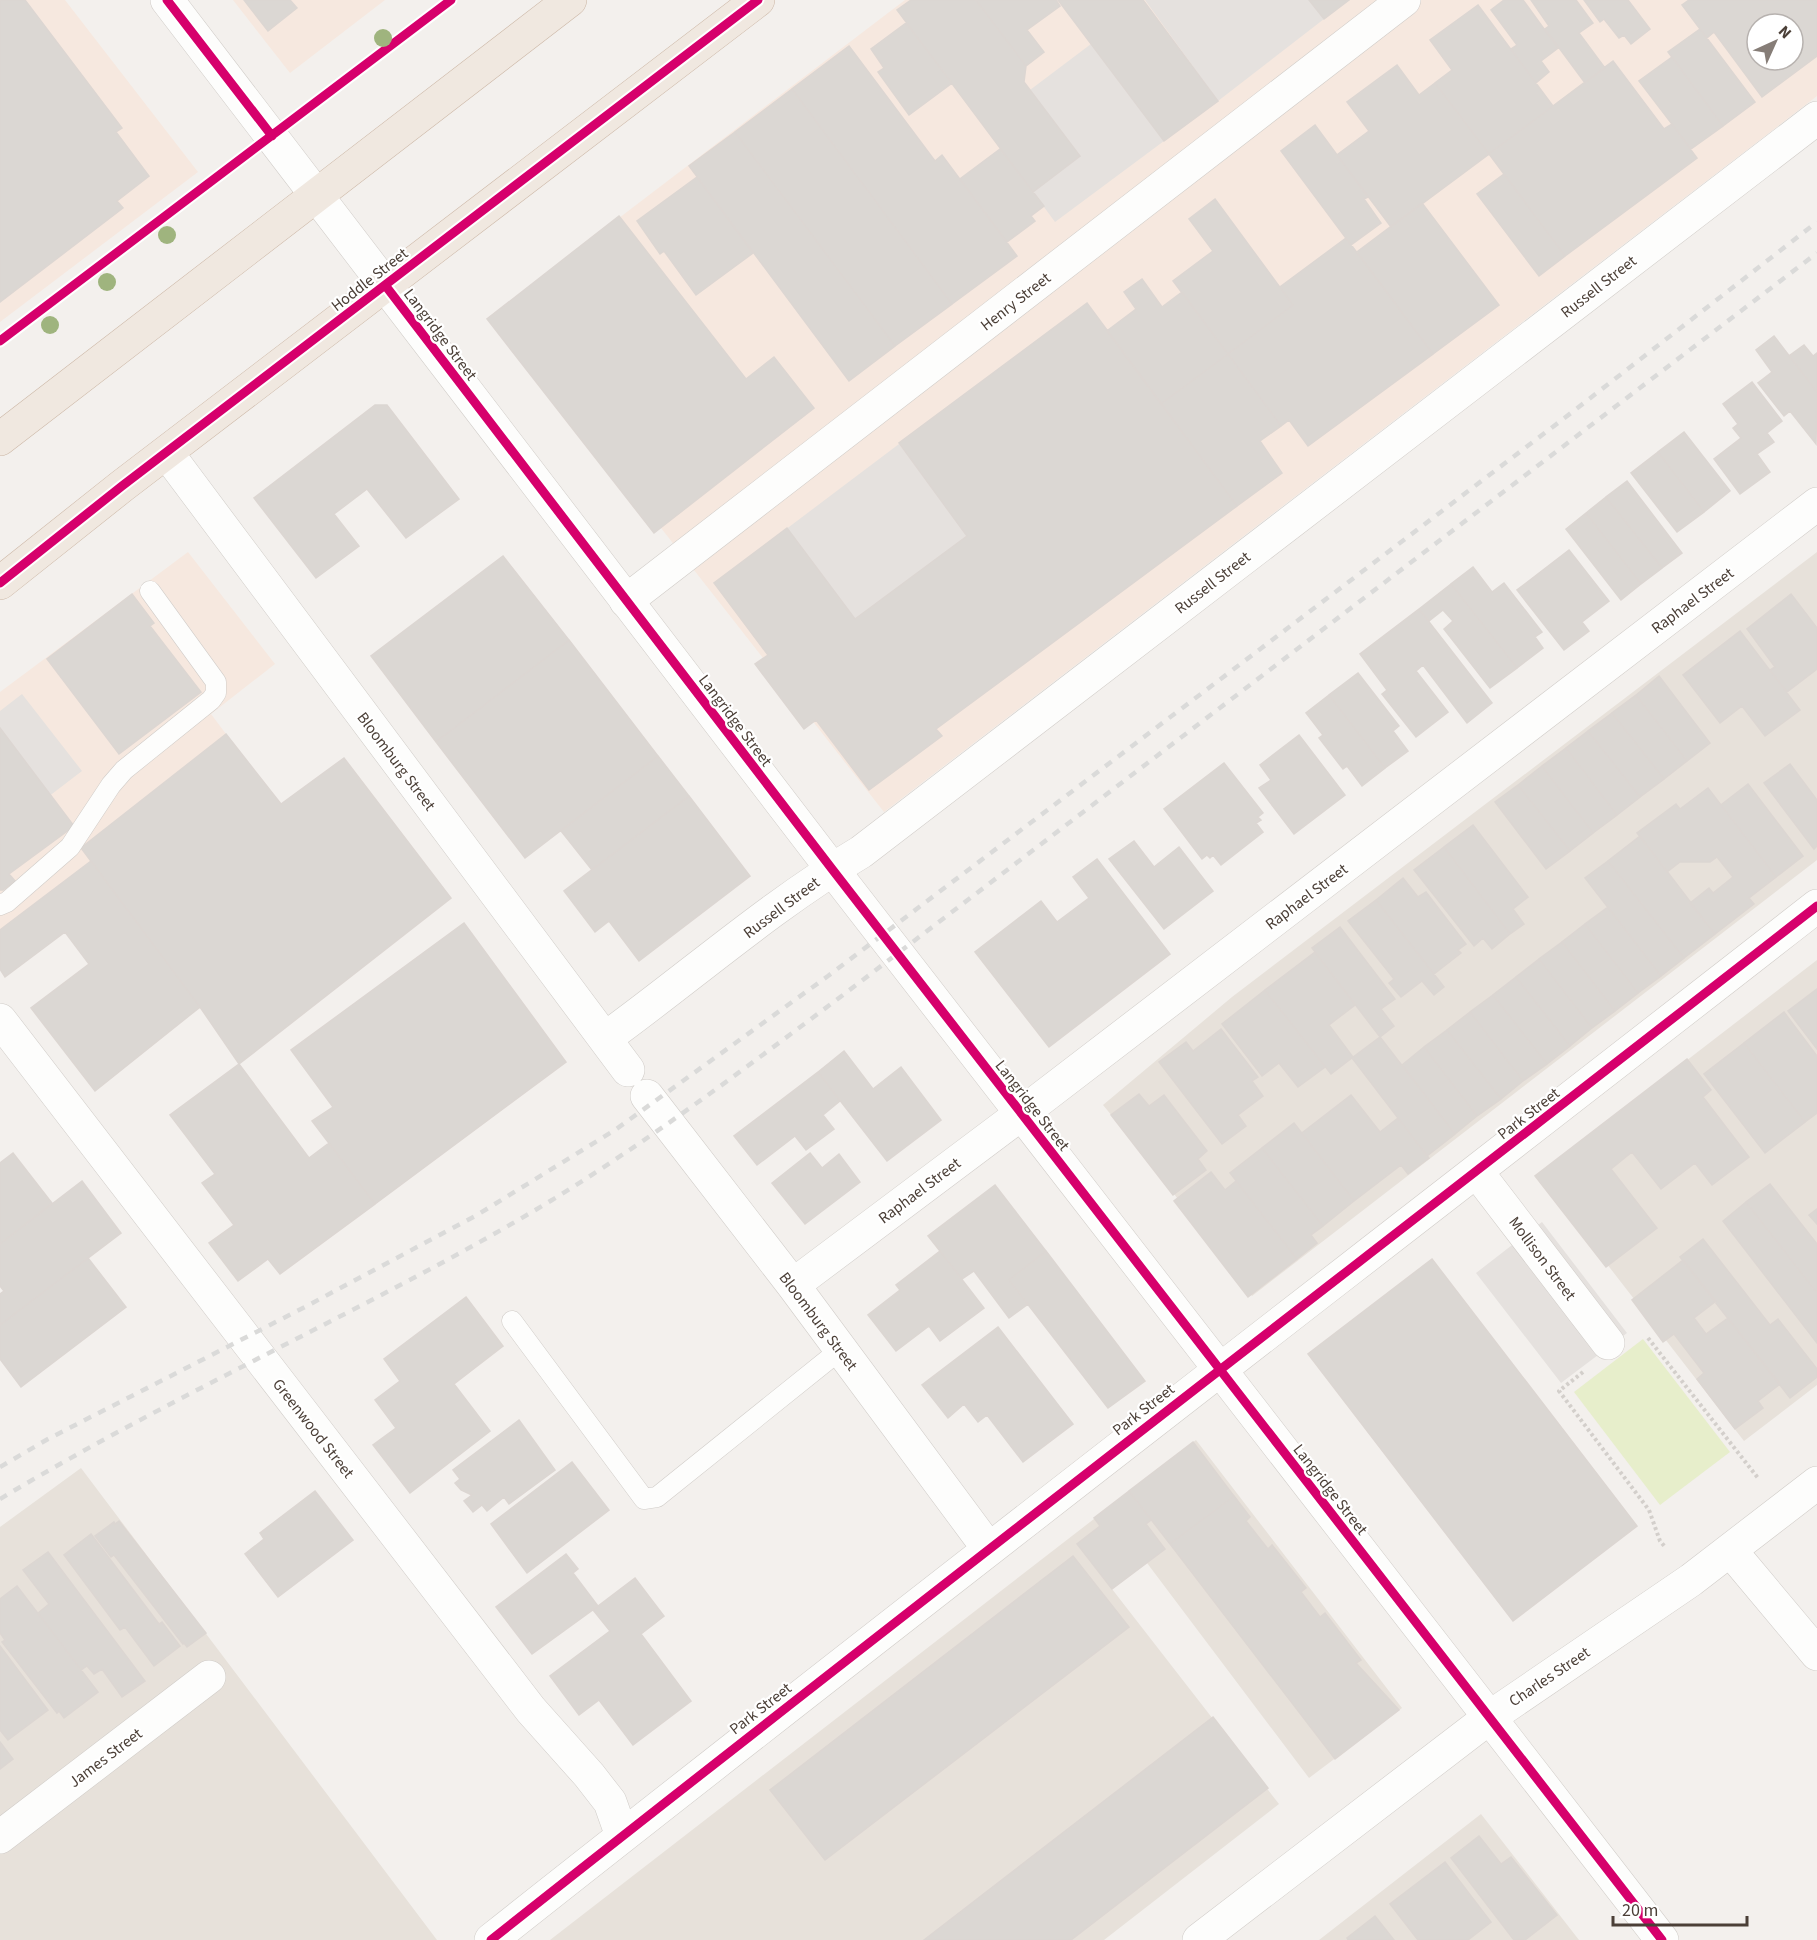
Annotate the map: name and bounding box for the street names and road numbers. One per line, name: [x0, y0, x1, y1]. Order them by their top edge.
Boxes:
street label: Hoddle Street: [327, 242, 413, 317]
street label: Russell Street: [1556, 250, 1642, 323]
street label: Henry Street: [976, 267, 1056, 336]
street label: Langridge Street: [398, 284, 482, 386]
street label: Russell Street: [1170, 546, 1256, 619]
street label: Raphael Street: [1647, 562, 1739, 639]
street label: Langridge Street: [693, 670, 777, 772]
street label: Bloomburg Street: [352, 708, 441, 816]
street label: Raphael Street: [1261, 858, 1353, 935]
street label: Russell Street: [739, 871, 825, 944]
street label: Langridge Street: [990, 1055, 1075, 1156]
street label: Park Street: [1493, 1082, 1565, 1145]
street label: Raphael Street: [874, 1152, 966, 1229]
street label: Mollison Street: [1503, 1212, 1581, 1306]
street label: Bloomburg Street: [774, 1268, 863, 1376]
street label: Greenwood Street: [267, 1374, 359, 1483]
street label: Park Street: [1108, 1378, 1180, 1441]
street label: Langridge Street: [1288, 1439, 1373, 1540]
street label: Charles Street: [1505, 1641, 1595, 1712]
street label: Park Street: [725, 1677, 797, 1740]
street label: James Street: [64, 1723, 147, 1793]

